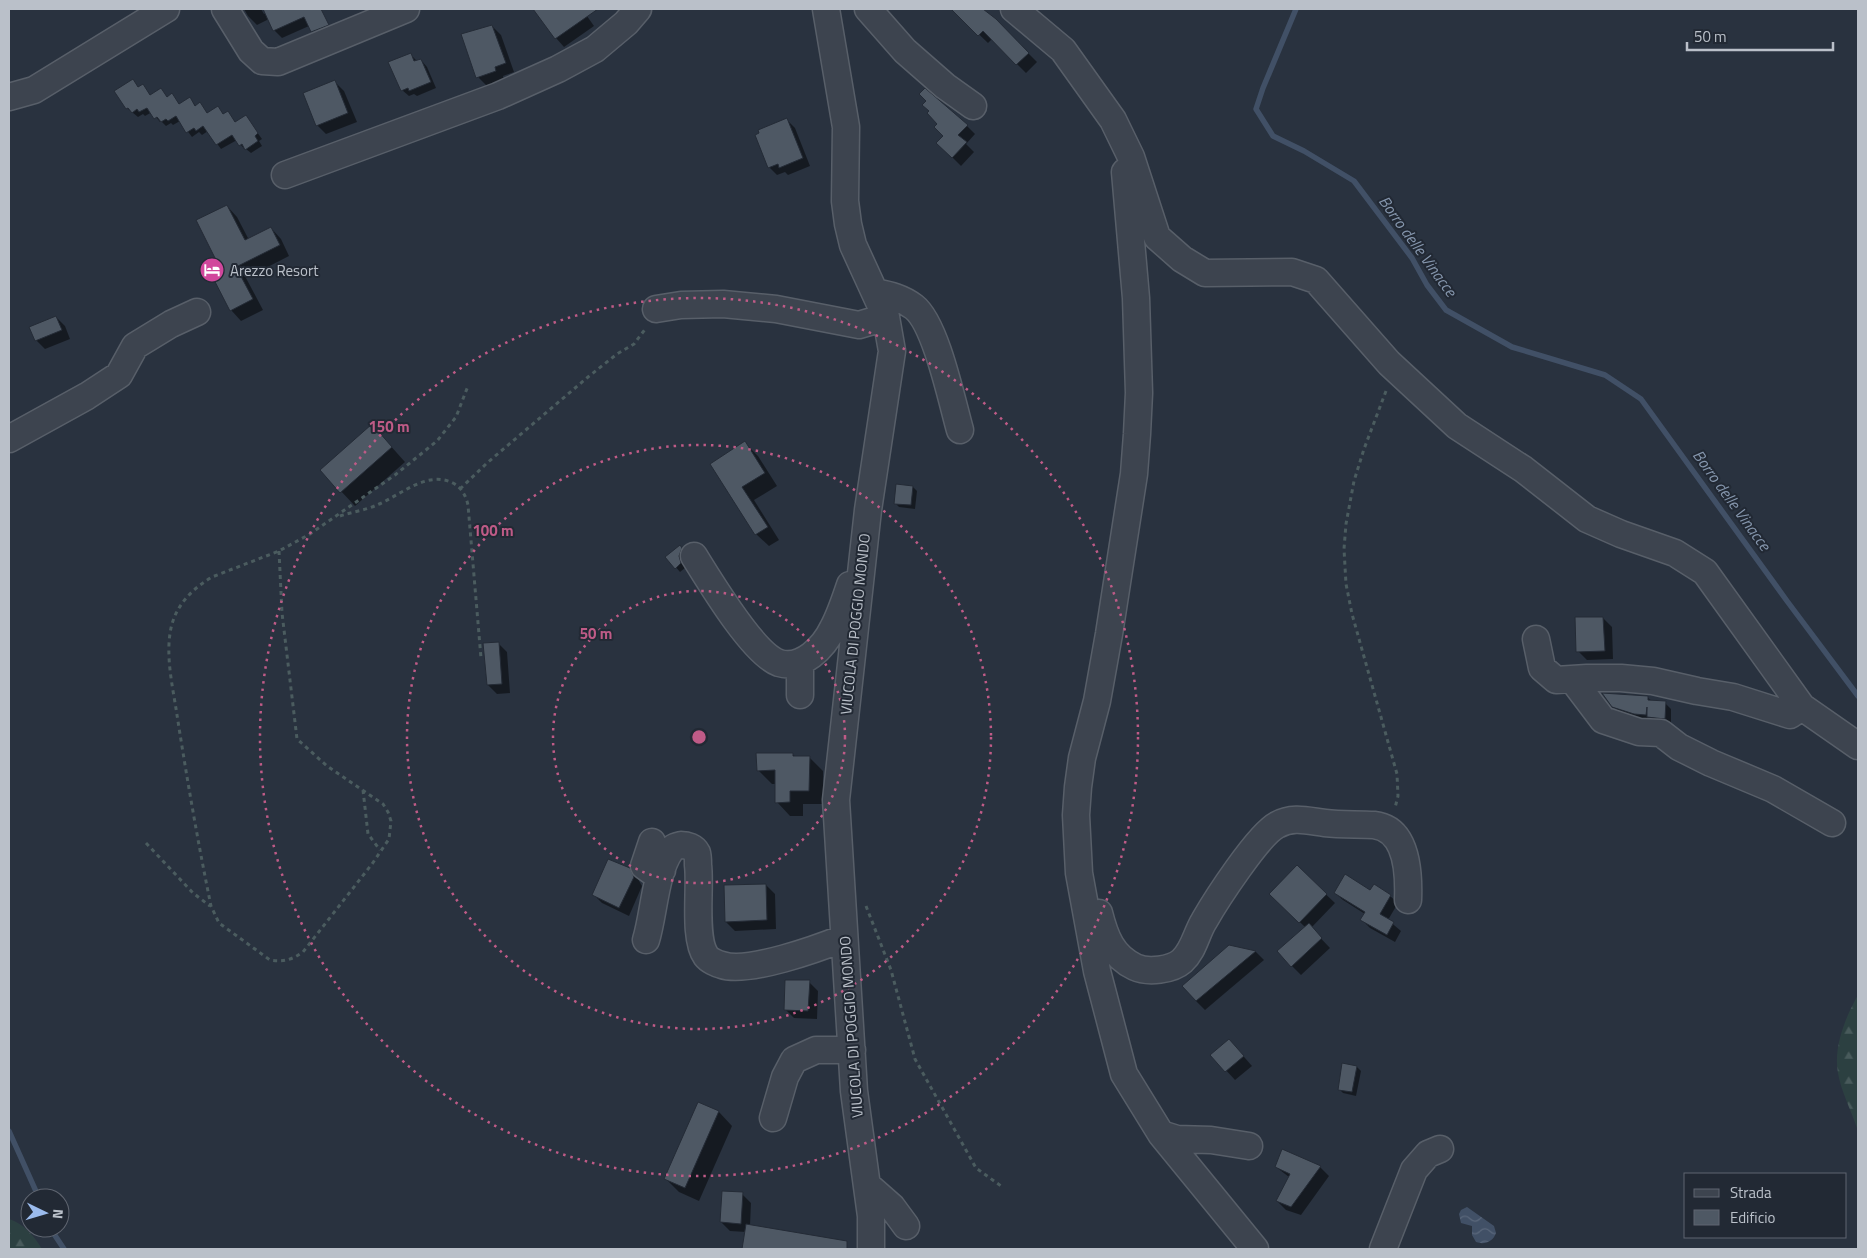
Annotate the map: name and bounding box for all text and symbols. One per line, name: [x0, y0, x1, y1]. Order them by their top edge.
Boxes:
scale bar: [1687, 20, 1833, 52]
text: 50 m: [1694, 25, 1727, 48]
water label: Borro delle Vinacce: [1373, 191, 1464, 303]
hotel icon: Arezzo Resort: [199, 257, 225, 283]
place label: Arezzo Resort: [230, 259, 319, 282]
text: 150 m: [368, 415, 410, 438]
water label: Borro delle Vinacce: [1687, 445, 1778, 557]
text: 100 m: [472, 519, 514, 542]
street label: VIUCOLA DI POGGIO MONDO: [834, 532, 876, 716]
text: 50 m: [580, 622, 612, 645]
centre of rings: [690, 728, 708, 746]
street label: VIUCOLA DI POGGIO MONDO: [833, 935, 869, 1119]
legend: [1684, 1173, 1847, 1238]
text: Strada: [1730, 1181, 1772, 1204]
north arrow: [20, 1188, 70, 1238]
text: Edificio: [1730, 1206, 1775, 1229]
text: N: [48, 1208, 69, 1220]

